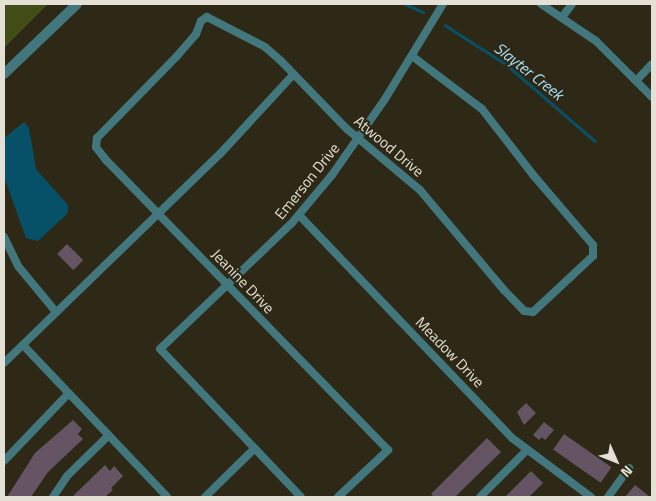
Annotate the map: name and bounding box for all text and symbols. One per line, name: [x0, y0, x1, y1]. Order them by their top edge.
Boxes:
water label: Slayter Creek: [491, 38, 567, 104]
street label: Atwood Drive: [351, 112, 427, 180]
street label: Emerson Drive: [271, 139, 343, 223]
street label: Jeanine Drive: [208, 245, 278, 317]
street label: Meadow Drive: [412, 313, 488, 391]
north arrow: [591, 436, 641, 486]
text: N: [616, 461, 638, 483]

